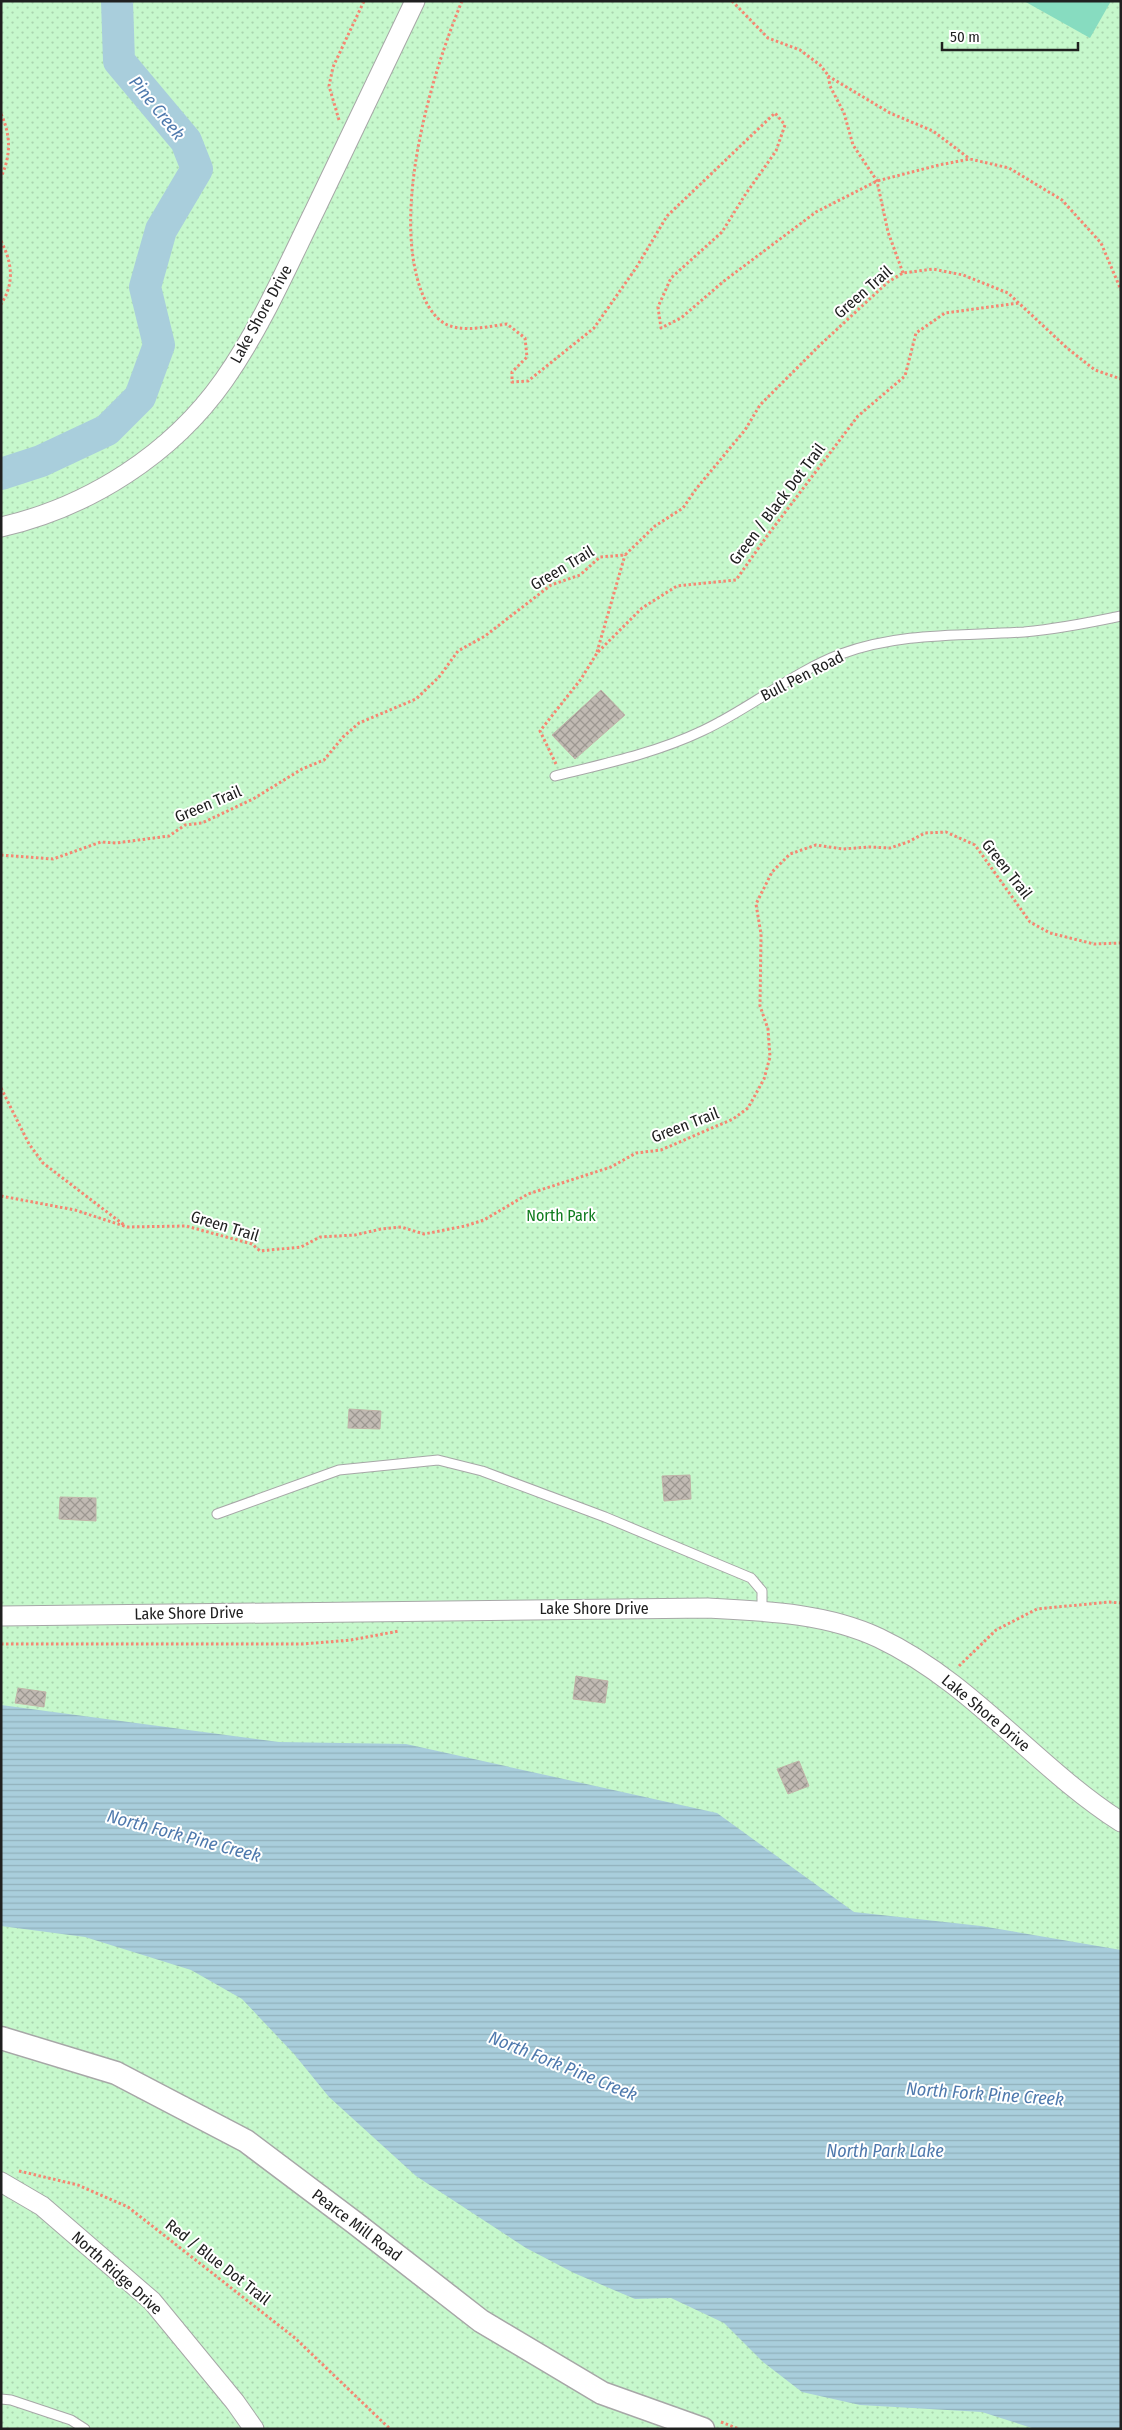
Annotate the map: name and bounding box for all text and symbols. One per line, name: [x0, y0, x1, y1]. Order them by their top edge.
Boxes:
scale bar: [942, 20, 1078, 52]
text: 50 m: [950, 28, 980, 46]
water label: Pine Creek: [124, 71, 190, 145]
street label: Lake Shore Drive: [226, 262, 296, 366]
street label: Green Trail: [830, 262, 896, 322]
street label: Green / Black Dot Trail: [725, 440, 829, 568]
street label: Green Trail: [527, 542, 597, 594]
street label: Bull Pen Road: [757, 647, 847, 705]
street label: Green Trail: [172, 781, 244, 827]
street label: Green Trail: [978, 835, 1036, 903]
street label: Green Trail: [649, 1104, 721, 1146]
park label: North Park: [526, 1206, 596, 1225]
street label: Green Trail: [189, 1207, 261, 1245]
street label: Lake Shore Drive: [539, 1599, 649, 1618]
street label: Lake Shore Drive: [134, 1603, 244, 1623]
street label: Lake Shore Drive: [938, 1671, 1034, 1755]
water label: North Fork Pine Creek: [105, 1805, 263, 1867]
water label: North Fork Pine Creek: [486, 2026, 641, 2106]
water label: North Fork Pine Creek: [905, 2078, 1065, 2110]
water label: North Park Lake: [826, 2140, 944, 2162]
street label: Pearce Mill Road: [308, 2185, 406, 2265]
street label: Red / Blue Dot Trail: [162, 2215, 274, 2309]
street label: North Ridge Drive: [68, 2227, 166, 2319]

